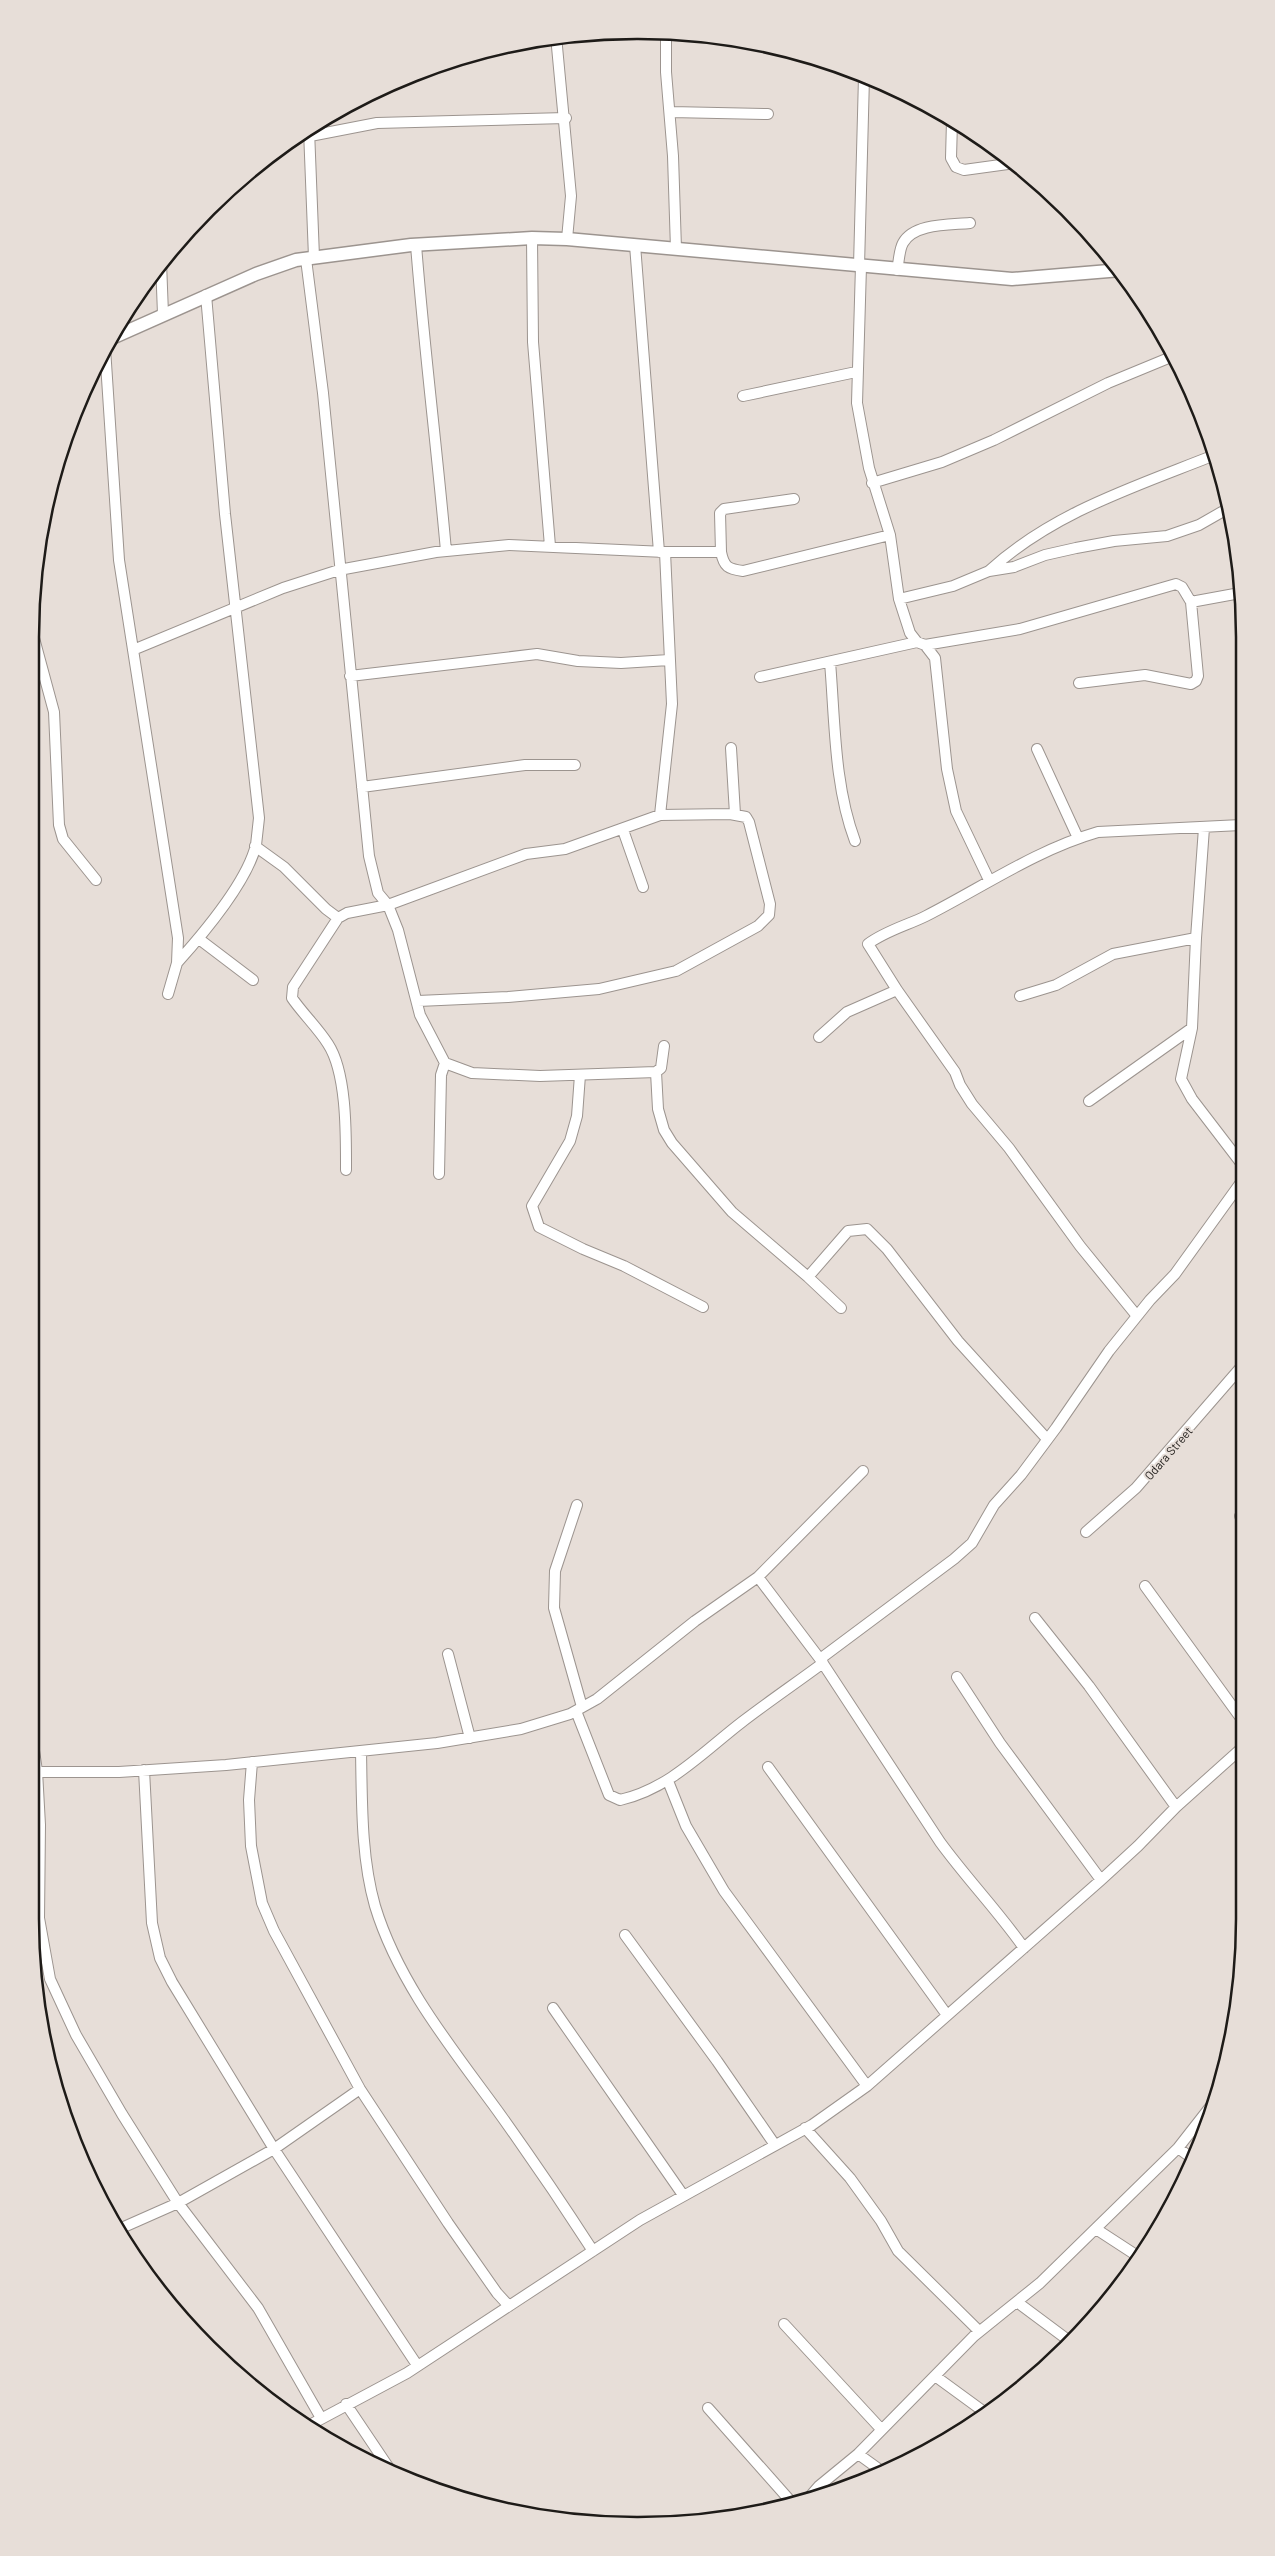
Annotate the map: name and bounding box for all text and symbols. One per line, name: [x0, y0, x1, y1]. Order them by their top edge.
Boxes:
street label: Odara Street: [1141, 1424, 1195, 1482]

